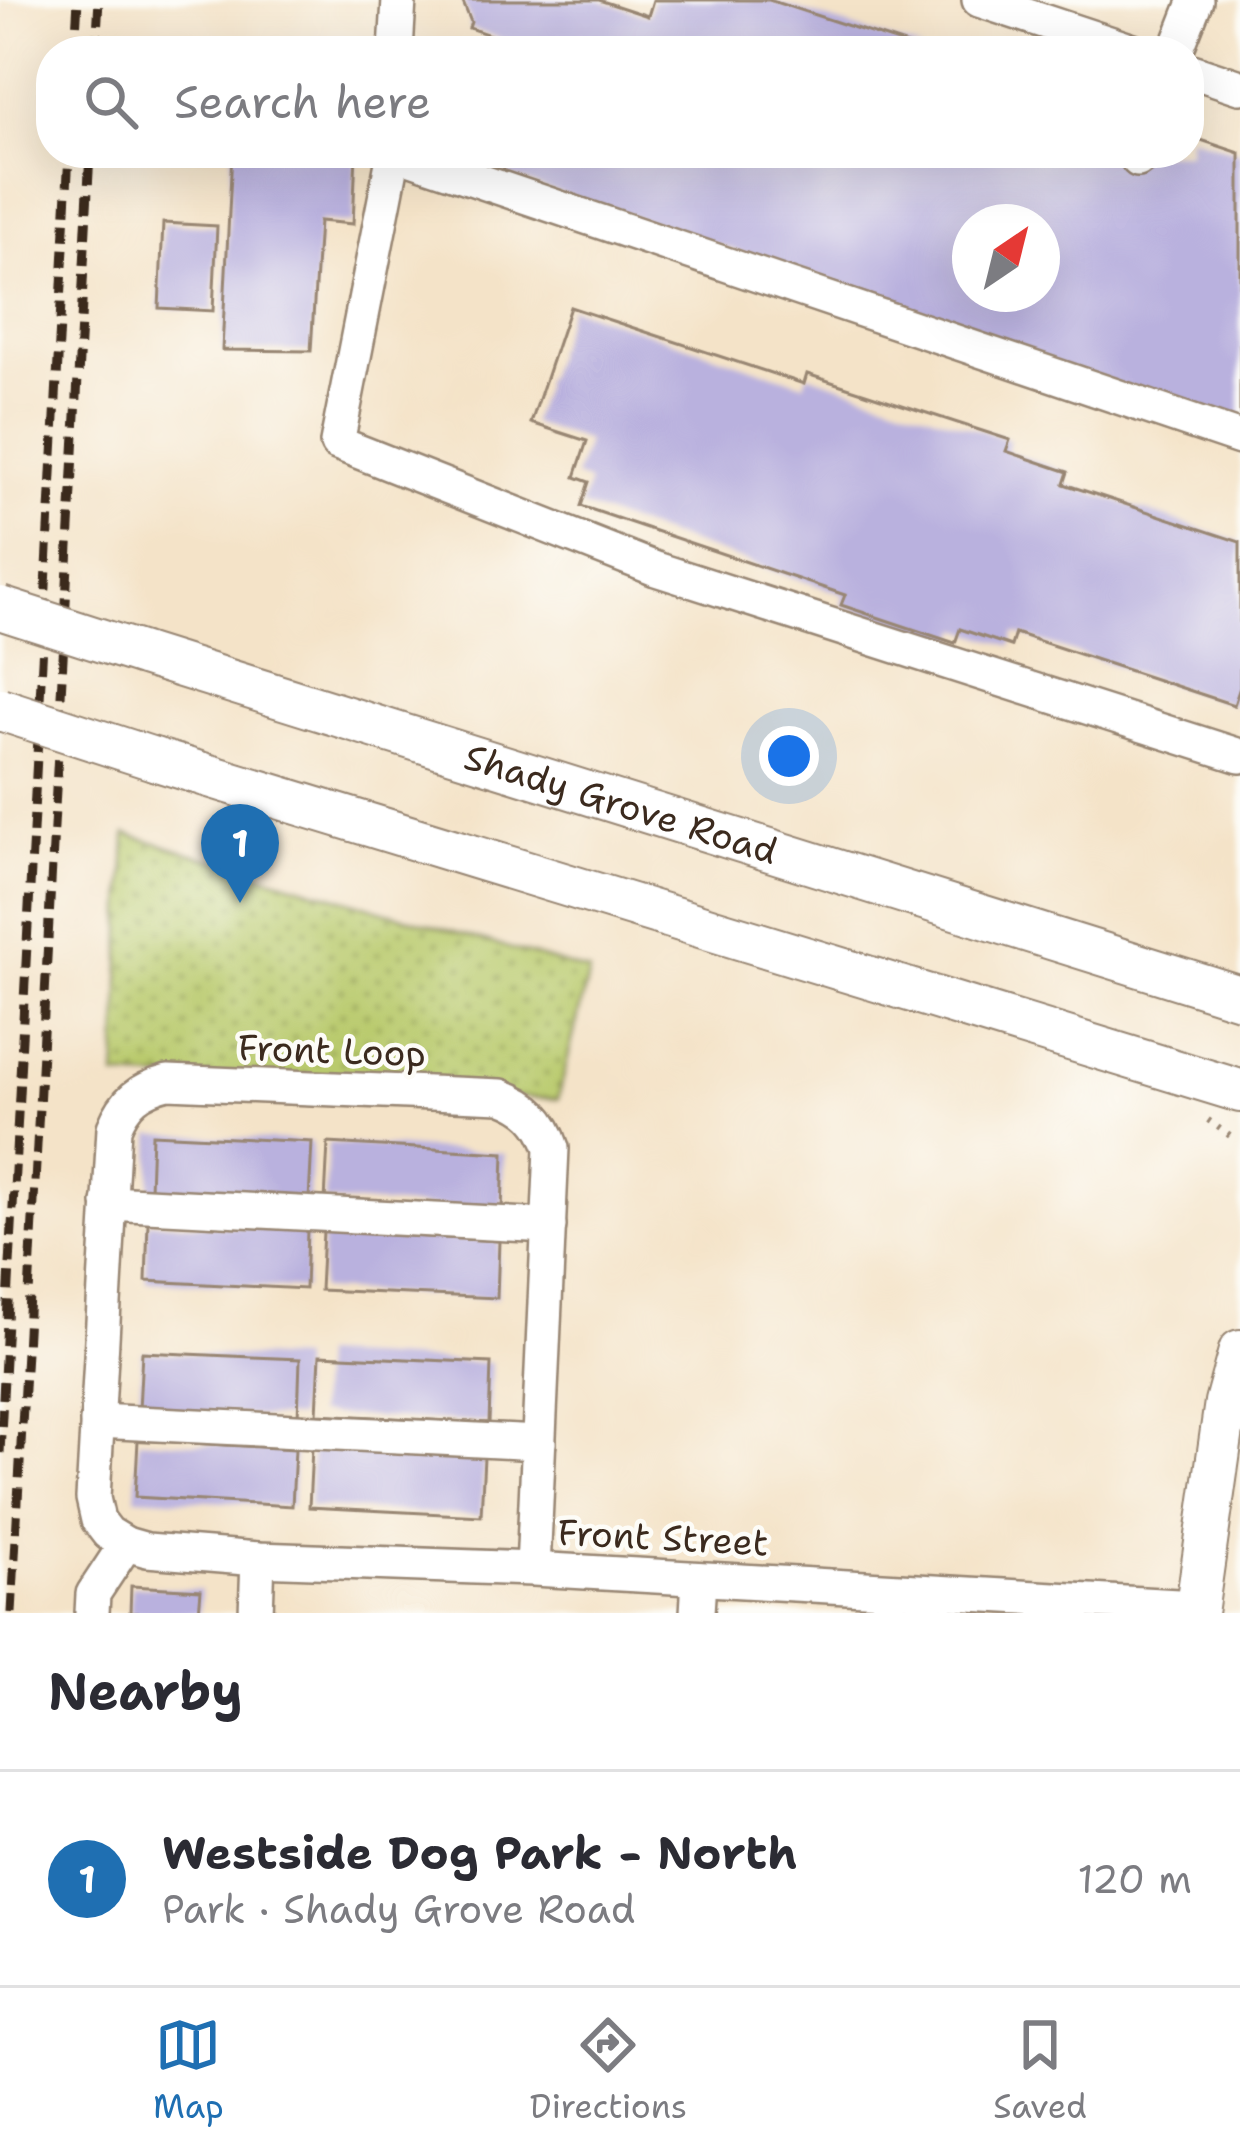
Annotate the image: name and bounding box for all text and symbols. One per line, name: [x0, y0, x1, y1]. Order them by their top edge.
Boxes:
search box: [36, 36, 1204, 168]
icon: search: [78, 69, 144, 135]
text: Search here: [174, 72, 431, 132]
north arrow: [952, 204, 1060, 312]
your location: [759, 726, 819, 786]
street label: Shady Grove Road: [459, 732, 783, 876]
pin: 1: [201, 804, 279, 903]
street label: Front Loop: [237, 1023, 427, 1078]
street label: Front Street: [556, 1508, 770, 1567]
text: Nearby: [48, 1657, 243, 1725]
text: Westside Dog Park - North: [162, 1823, 797, 1883]
text: 1: [78, 1853, 96, 1905]
text: 120 m: [1077, 1853, 1192, 1905]
text: Park · Shady Grove Road: [162, 1883, 635, 1935]
tab: Map: [153, 2012, 224, 2129]
tab: Directions: [530, 2012, 687, 2129]
tab: Saved: [993, 2012, 1087, 2129]

